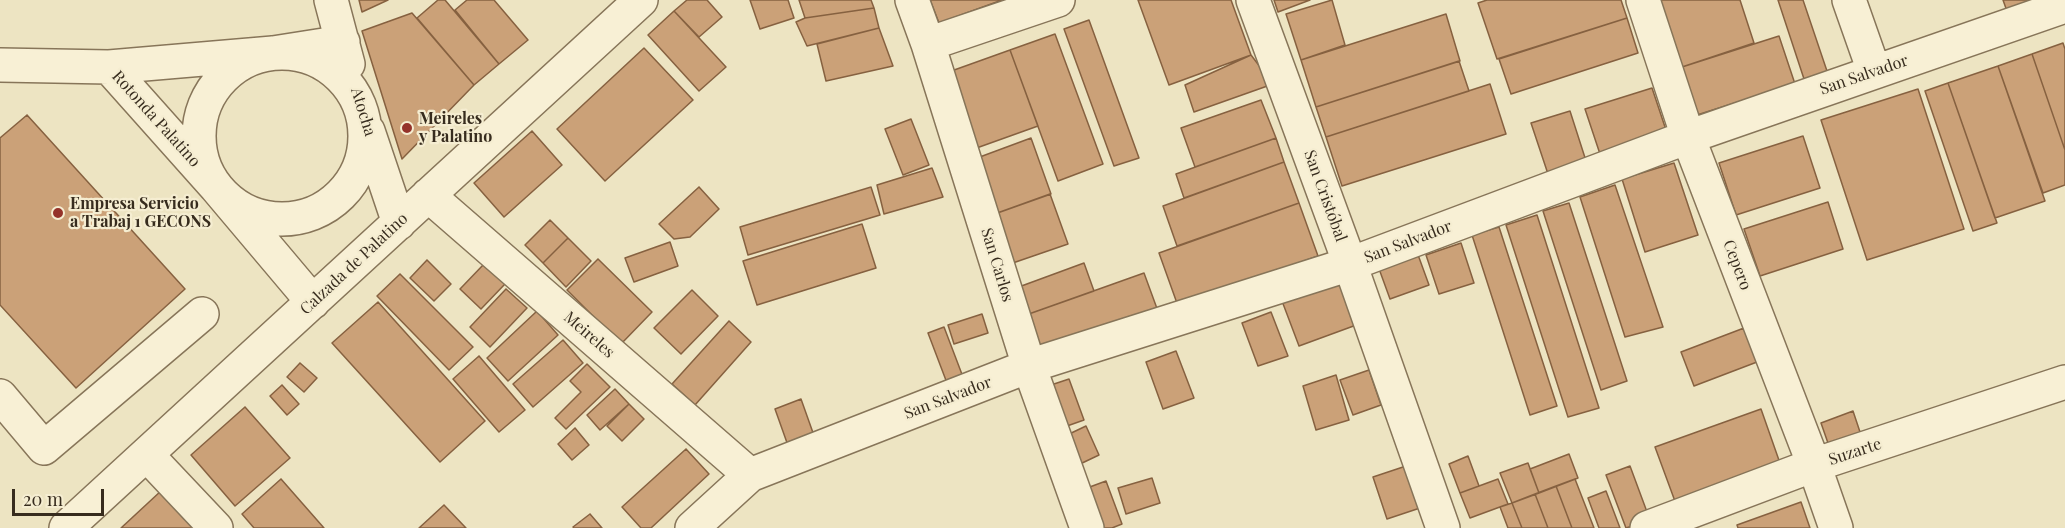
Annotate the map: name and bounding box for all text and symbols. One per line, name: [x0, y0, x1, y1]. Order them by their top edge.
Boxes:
street label: San Salvador: [1817, 51, 1911, 99]
street label: Rotonda Palatino: [108, 67, 204, 171]
street label: Atocha: [347, 85, 379, 139]
place label: Meireles y Palatino: [419, 109, 492, 147]
marker: Meireles y Palatino: [400, 121, 414, 135]
street label: San Cristóbal: [1300, 148, 1350, 244]
place label: Empresa Servicio a Trabaj 1 GECONS: [70, 194, 211, 232]
marker: Empresa Servicio a Trabaj 1 GECONS: [51, 206, 65, 220]
street label: Calzada de Palatino: [296, 209, 412, 319]
street label: San Salvador: [1362, 217, 1454, 267]
street label: San Carlos: [977, 226, 1017, 304]
street label: Cepero: [1719, 237, 1755, 293]
street label: Meireles: [560, 308, 618, 362]
street label: San Salvador: [902, 373, 994, 423]
street label: Suzarte: [1826, 434, 1884, 470]
scale bar: [15, 477, 106, 515]
text: 20 m: [23, 487, 63, 511]

